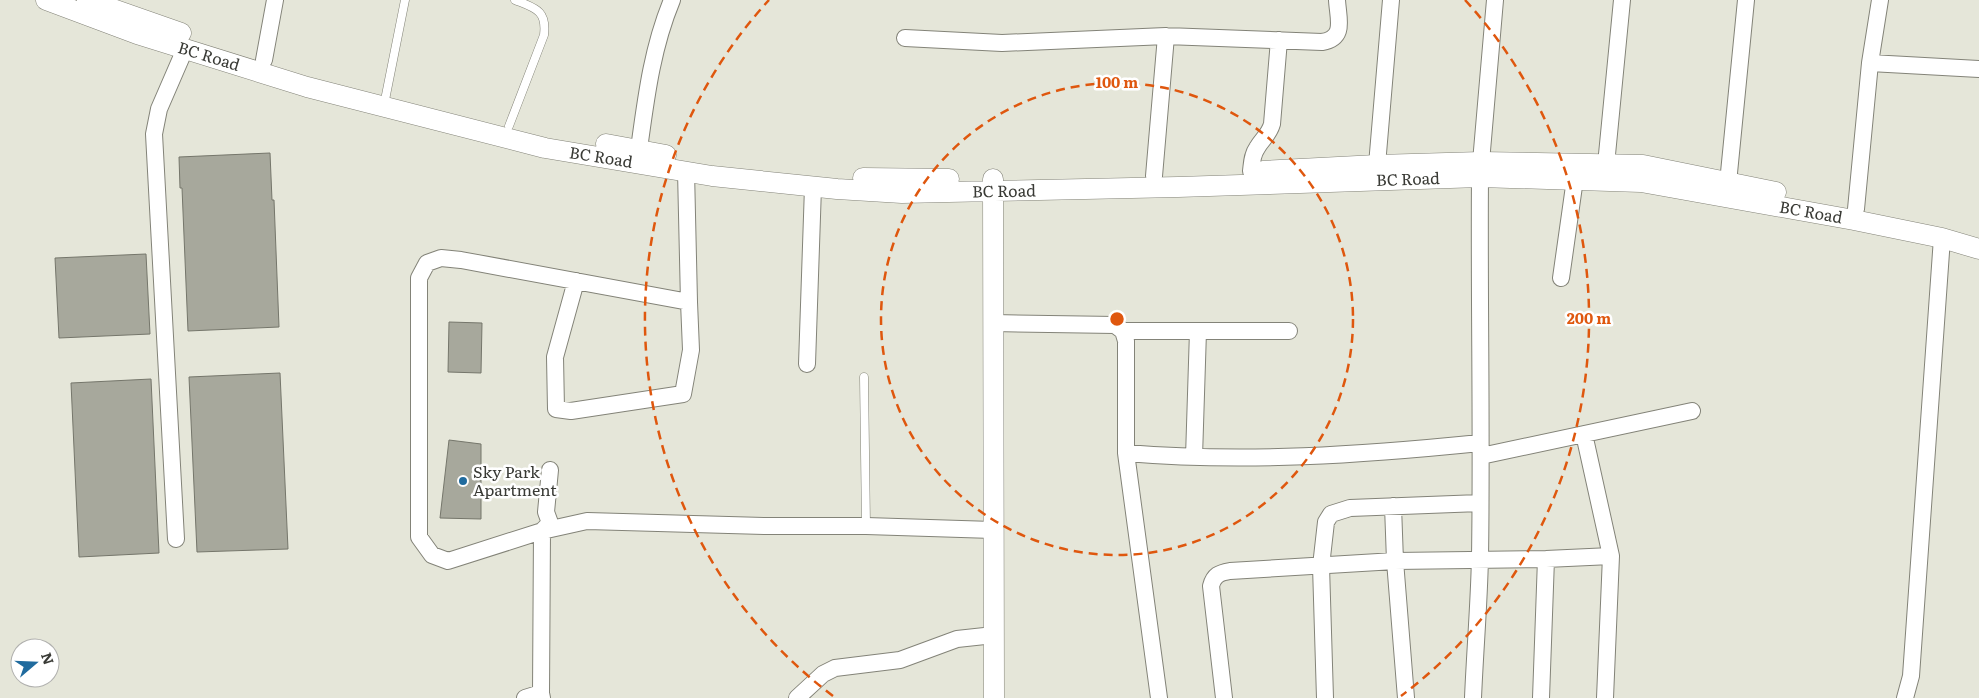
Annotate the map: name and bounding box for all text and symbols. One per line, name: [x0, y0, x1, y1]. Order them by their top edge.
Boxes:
street label: BC Road: [175, 34, 243, 76]
text: 100 m: [1096, 70, 1138, 93]
street label: BC Road: [568, 139, 635, 173]
street label: BC Road: [1376, 165, 1440, 191]
street label: BC Road: [972, 177, 1036, 203]
street label: BC Road: [1778, 194, 1845, 228]
text: 200 m: [1567, 306, 1611, 329]
centre of rings: [1108, 310, 1126, 328]
place label: Sky Park Apartment: [473, 459, 557, 501]
marker: Sky Park Apartment: [457, 475, 469, 487]
north arrow: [10, 638, 60, 688]
text: N: [37, 650, 60, 667]

